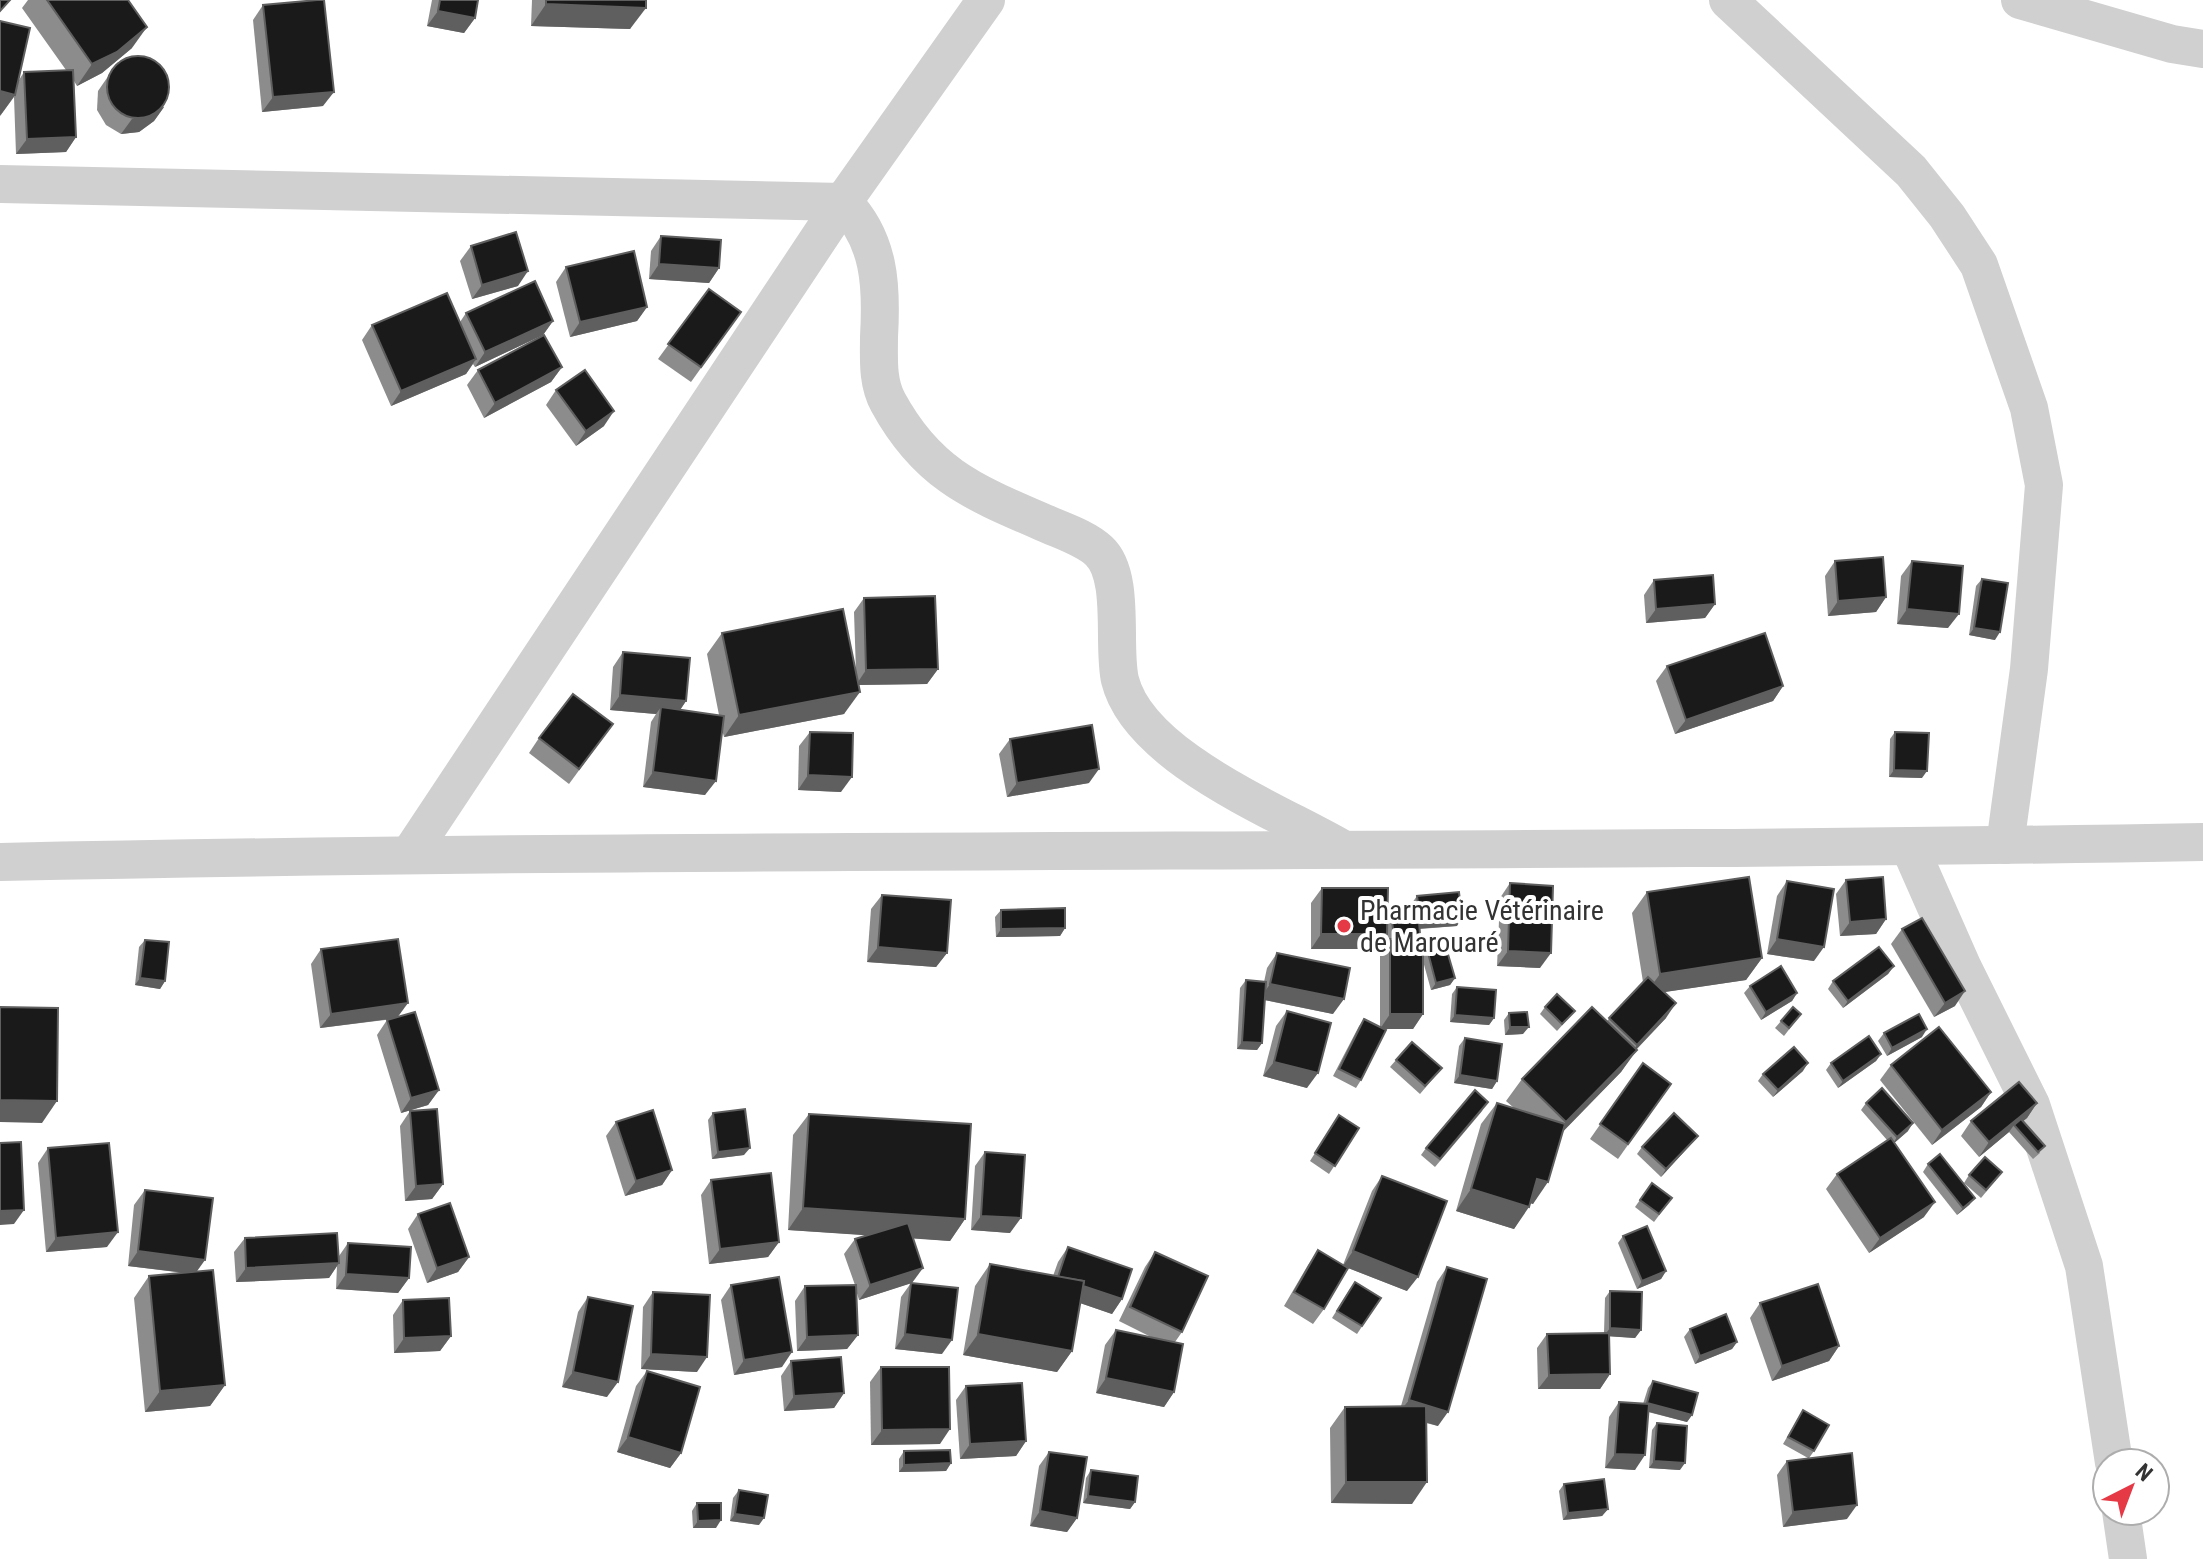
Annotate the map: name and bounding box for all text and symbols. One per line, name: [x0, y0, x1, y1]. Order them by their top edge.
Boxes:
place label: Pharmacie Vétérinaire de Marouaré: [1360, 894, 1604, 959]
marker: Pharmacie Vétérinaire de Marouaré: [1335, 917, 1353, 935]
north arrow: [2091, 1447, 2171, 1527]
text: N: [2131, 1459, 2157, 1486]

